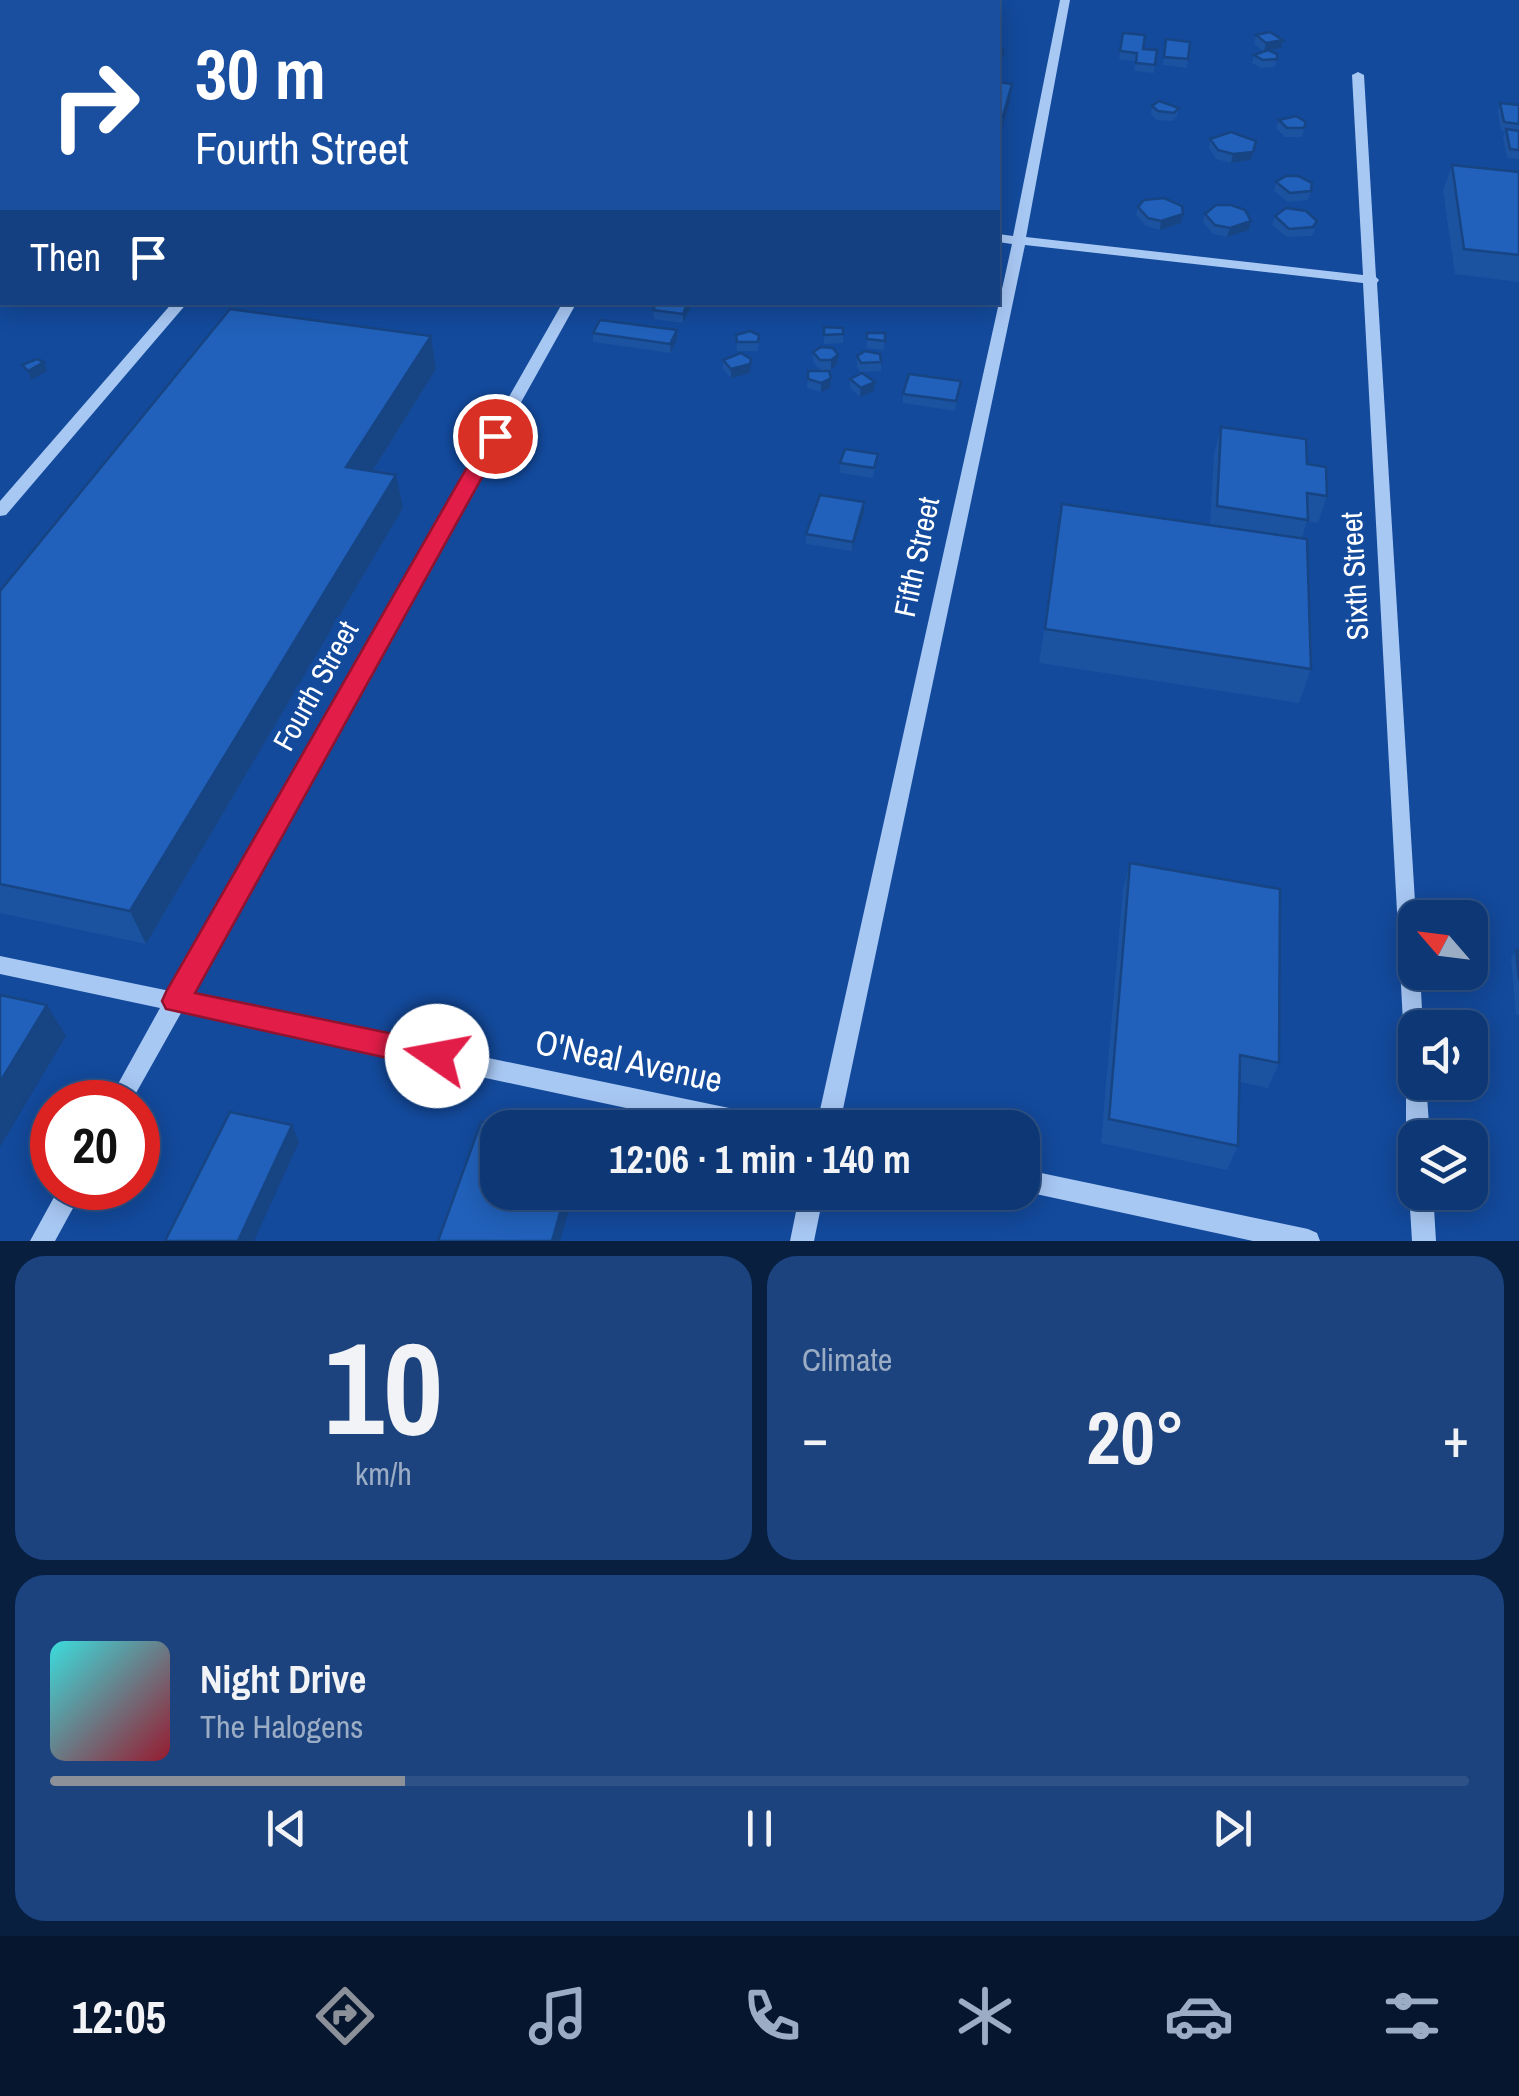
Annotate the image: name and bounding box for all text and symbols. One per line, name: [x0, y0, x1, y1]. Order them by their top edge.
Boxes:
text: 30 m: [195, 27, 326, 121]
icon: right: [30, 40, 160, 170]
text: Fourth Street: [195, 117, 409, 178]
icon: arrive: [121, 230, 176, 285]
text: Then: [30, 232, 101, 283]
pin: [453, 394, 538, 479]
icon: arrive: [468, 409, 523, 464]
street label: Fifth Street: [884, 493, 948, 620]
street label: Sixth Street: [1331, 511, 1377, 641]
street label: Fourth Street: [263, 613, 367, 757]
north arrow: [1398, 900, 1488, 990]
map controls: [1398, 900, 1488, 1210]
position arrow: [385, 1004, 489, 1108]
button: sound: [1398, 1010, 1488, 1100]
street label: O'Neal Avenue: [531, 1018, 727, 1103]
speed limit sign: 20: [30, 1080, 160, 1210]
button: layers: [1398, 1120, 1488, 1210]
text: 12:06 · 1 min · 140 m: [609, 1134, 911, 1185]
text: 10: [324, 1299, 443, 1475]
text: Climate: [802, 1338, 892, 1381]
text: 20°: [1086, 1386, 1185, 1487]
text: −: [802, 1400, 828, 1474]
text: +: [1443, 1400, 1469, 1474]
text: km/h: [355, 1452, 412, 1495]
text: Night Drive: [200, 1654, 366, 1705]
text: The Halogens: [200, 1705, 363, 1748]
icon: previous: [259, 1801, 314, 1856]
icon: pause: [732, 1801, 787, 1856]
icon: next: [1205, 1801, 1260, 1856]
icon: directions: [310, 1981, 380, 2051]
icon: music: [523, 1981, 593, 2051]
icon: phone: [737, 1981, 807, 2051]
icon: climate: [950, 1981, 1020, 2051]
icon: car: [1164, 1981, 1234, 2051]
icon: filters: [1377, 1981, 1447, 2051]
text: 12:05: [72, 1986, 166, 2047]

